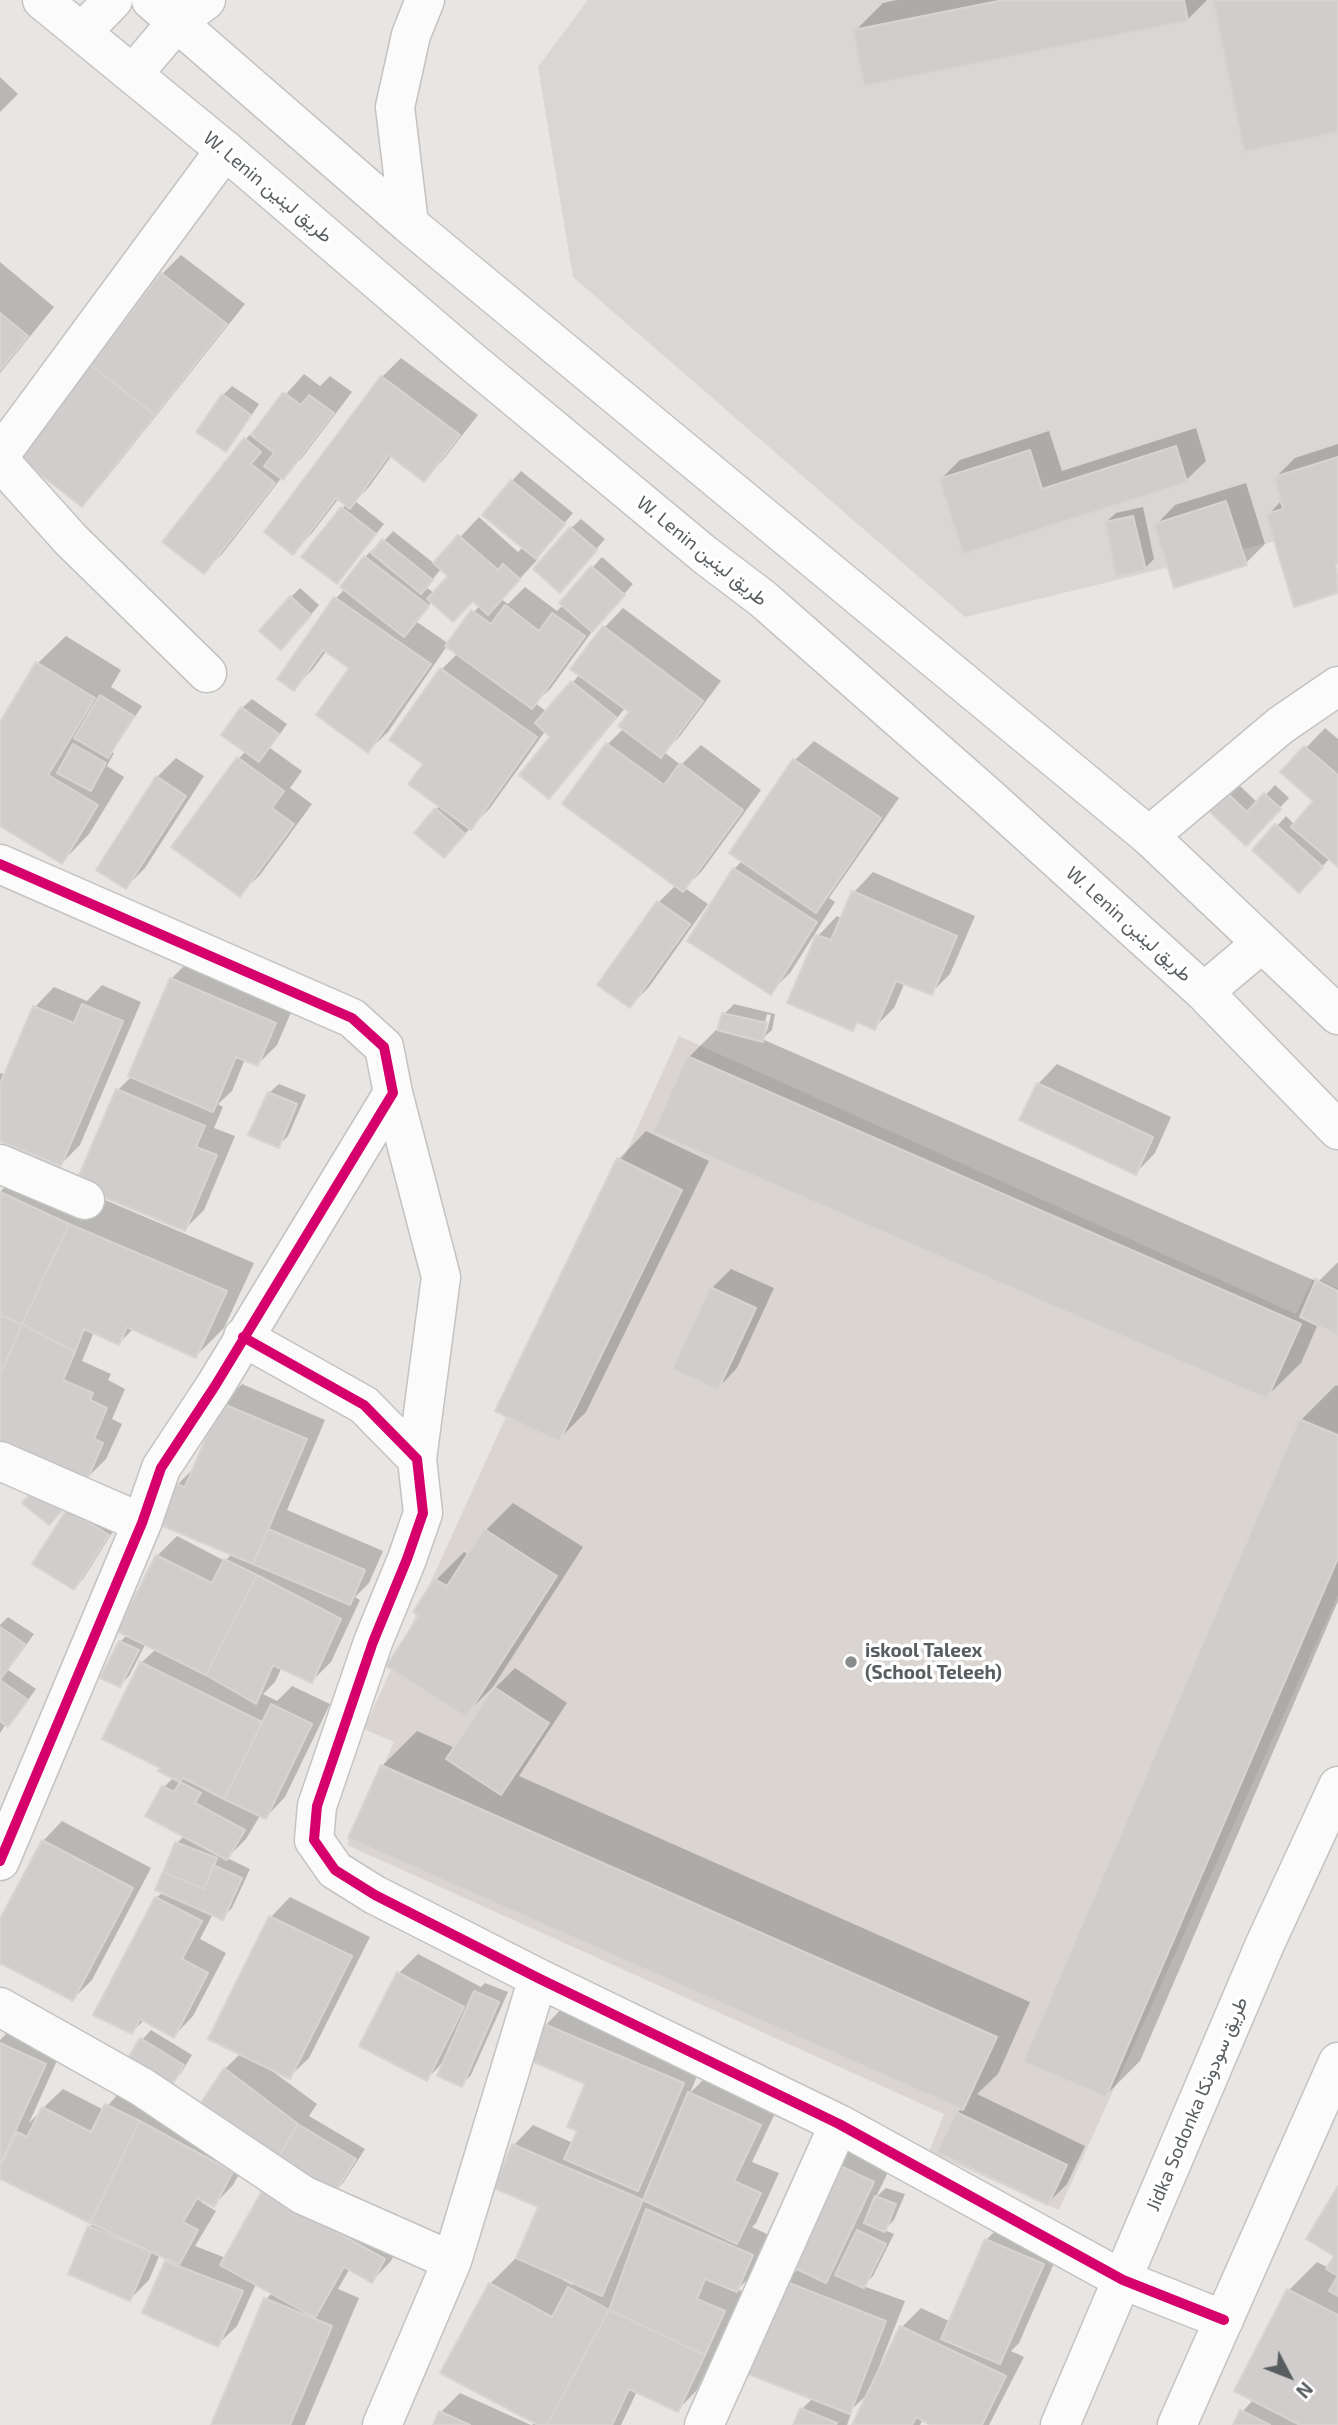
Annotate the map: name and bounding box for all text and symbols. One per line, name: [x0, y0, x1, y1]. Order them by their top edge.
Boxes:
street label: W. Lenin طريق لينين: [199, 126, 337, 248]
street label: W. Lenin طريق لينين: [632, 491, 772, 611]
street label: W. Lenin طريق لينين: [1061, 861, 1197, 987]
place label: iskool Taleex (School Teleeh): [865, 1640, 1002, 1684]
marker: iskool Taleex (School Teleeh): [843, 1654, 859, 1670]
street label: Jidka Sodonka طريق سودونكا: [1141, 1993, 1253, 2215]
north arrow: [1254, 2341, 1324, 2411]
text: N: [1292, 2378, 1318, 2403]

